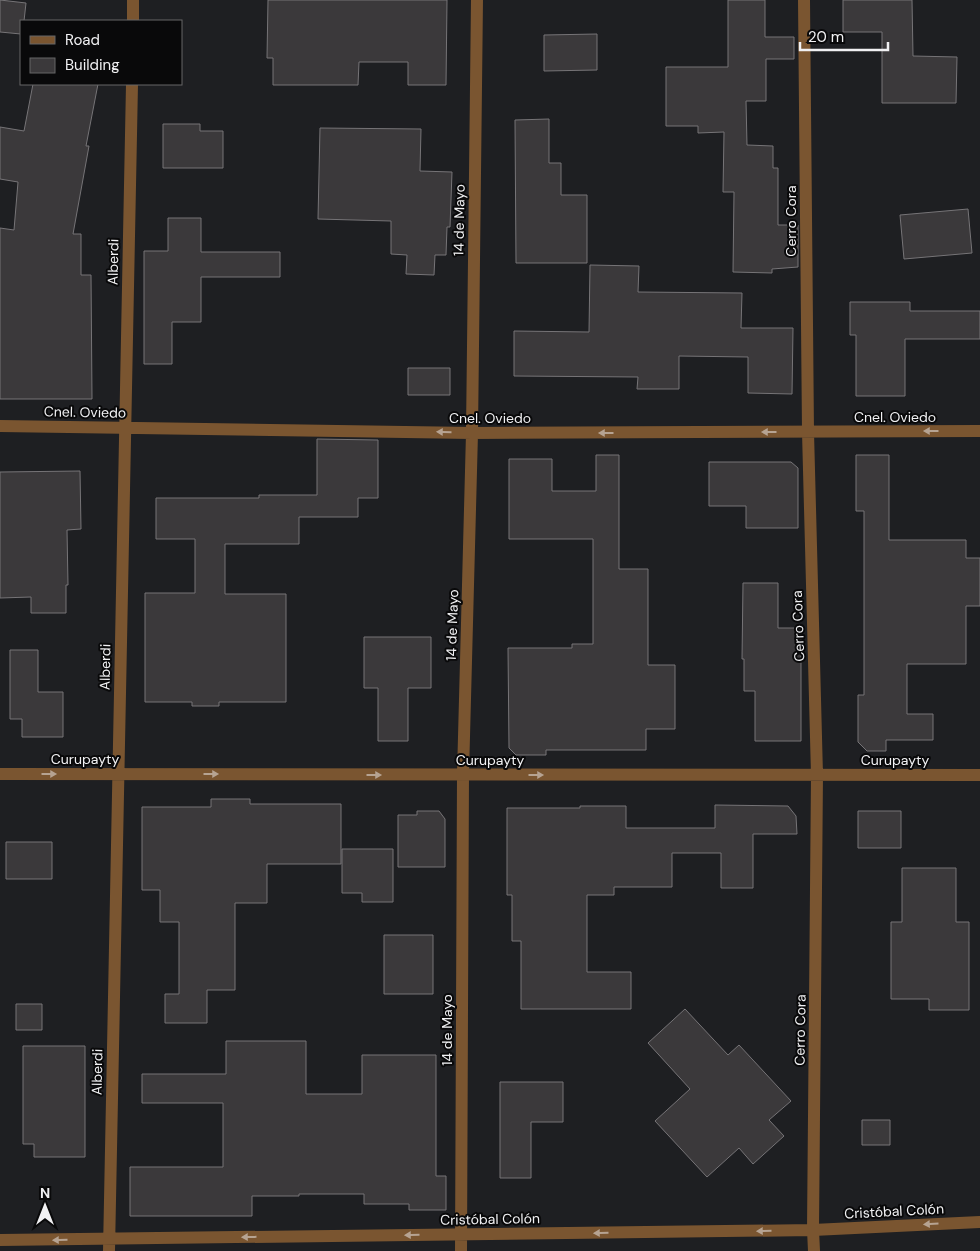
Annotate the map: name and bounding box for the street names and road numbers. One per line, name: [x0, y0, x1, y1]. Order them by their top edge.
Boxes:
street label: 14 de Mayo: [449, 184, 469, 256]
street label: Cerro Cora: [782, 185, 800, 257]
street label: Alberdi: [104, 239, 122, 285]
street label: Cnel. Oviedo: [44, 402, 126, 422]
street label: Cnel. Oviedo: [854, 408, 936, 426]
street label: Cnel. Oviedo: [449, 409, 531, 427]
street label: 14 de Mayo: [442, 589, 462, 661]
street label: Cerro Cora: [788, 590, 808, 662]
street label: Alberdi: [96, 644, 114, 690]
street label: Curupayty: [51, 750, 119, 768]
street label: Curupayty: [456, 751, 524, 769]
street label: Curupayty: [861, 751, 929, 769]
street label: 14 de Mayo: [438, 994, 456, 1066]
street label: Cerro Cora: [790, 994, 810, 1066]
street label: Alberdi: [88, 1049, 106, 1095]
street label: Cristóbal Colón: [844, 1199, 944, 1223]
street label: Cristóbal Colón: [440, 1209, 540, 1229]

